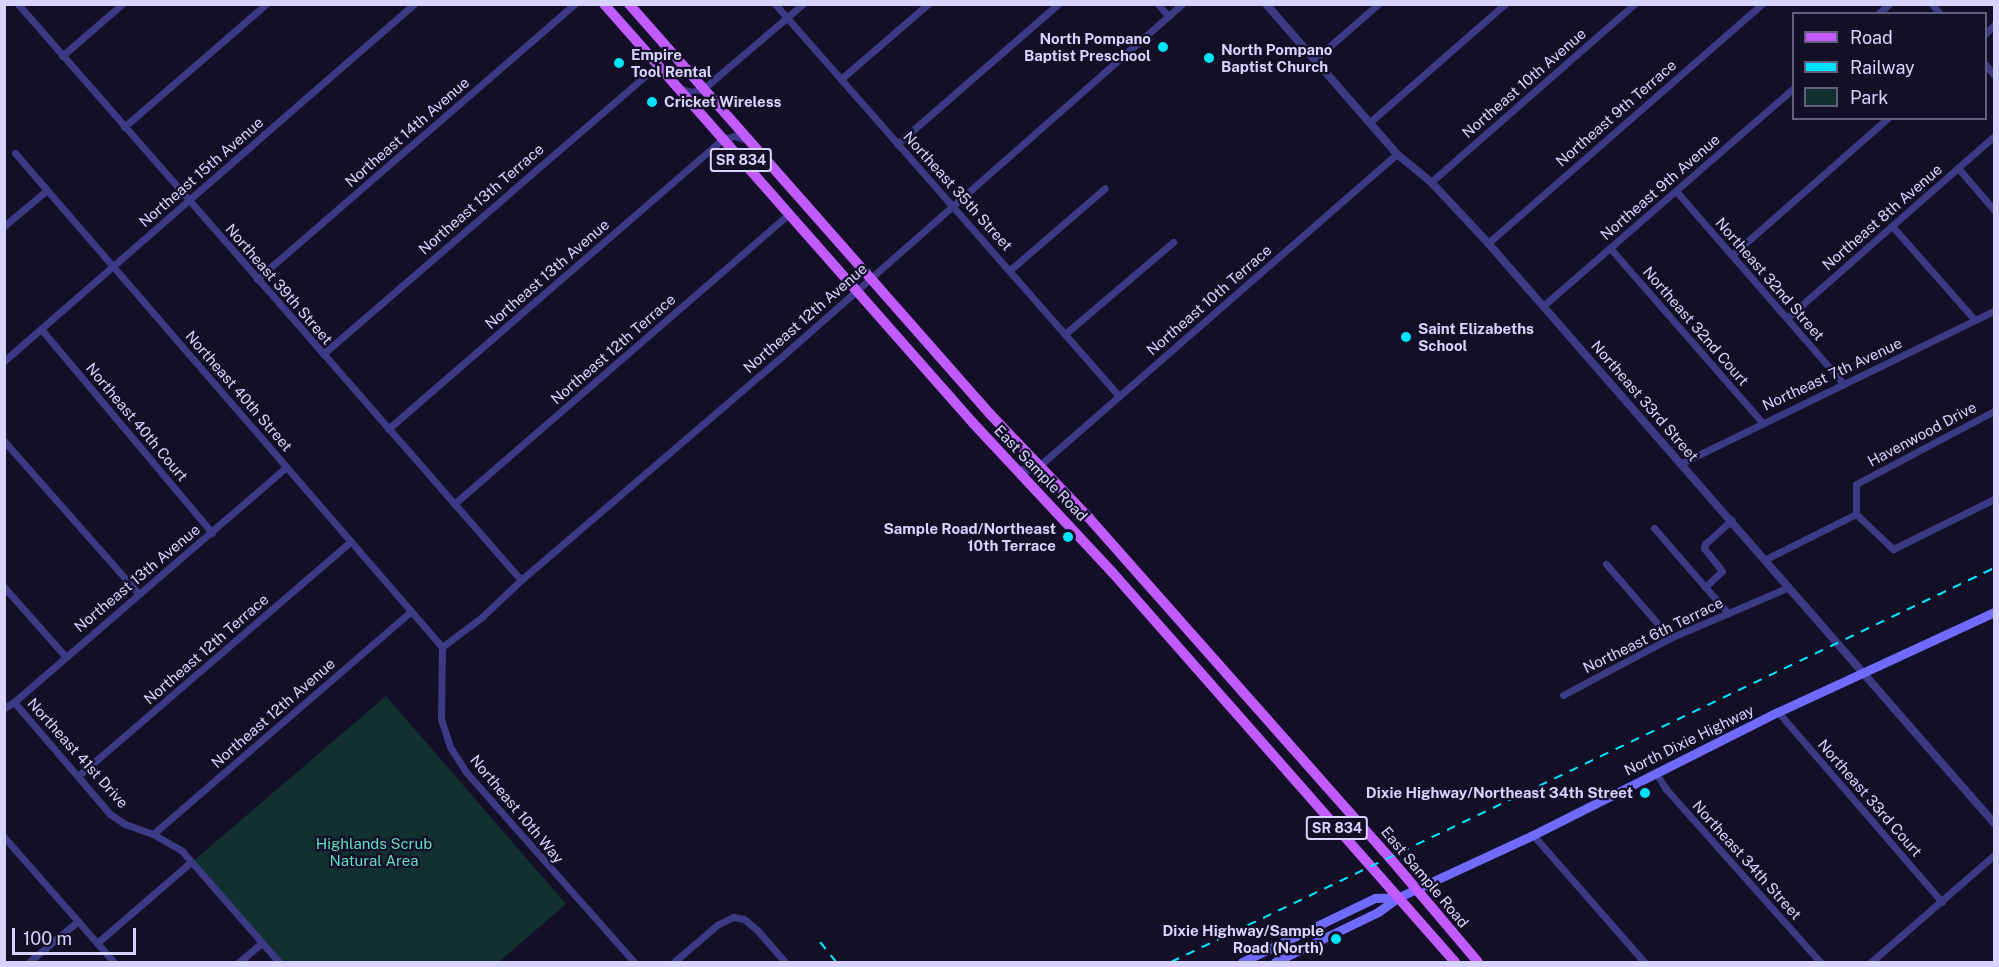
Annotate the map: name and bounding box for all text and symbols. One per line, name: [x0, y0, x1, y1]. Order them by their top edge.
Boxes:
legend: [1792, 12, 1987, 120]
street label: Northeast 10th Avenue: [1458, 24, 1590, 142]
text: Road: [1850, 27, 1893, 48]
place label: North Pompano Baptist Preschool: [1024, 29, 1151, 64]
marker: North Pompano Baptist Preschool: [1156, 40, 1170, 54]
place label: North Pompano Baptist Church: [1221, 40, 1332, 75]
place label: Empire Tool Rental: [631, 45, 712, 80]
marker: North Pompano Baptist Church: [1202, 51, 1216, 65]
marker: Empire Tool Rental: [612, 56, 626, 70]
street label: Northeast 9th Terrace: [1552, 56, 1680, 170]
text: Railway: [1850, 57, 1915, 78]
street label: Northeast 14th Avenue: [341, 73, 473, 191]
text: Park: [1850, 87, 1888, 108]
place label: Cricket Wireless: [664, 93, 782, 111]
marker: Cricket Wireless: [645, 95, 659, 109]
street label: Northeast 15th Avenue: [135, 113, 267, 231]
street label: Northeast 35th Street: [900, 128, 1016, 254]
street label: Northeast 9th Avenue: [1597, 130, 1723, 244]
street label: Northeast 13th Terrace: [415, 140, 547, 258]
road number: SR 834: [710, 149, 772, 171]
street label: Northeast 8th Avenue: [1818, 160, 1946, 274]
street label: Northeast 32nd Street: [1712, 214, 1828, 344]
street label: Northeast 13th Avenue: [481, 215, 613, 333]
street label: Northeast 39th Street: [222, 220, 336, 348]
street label: Northeast 10th Terrace: [1143, 241, 1275, 359]
street label: Northeast 12th Avenue: [739, 259, 871, 377]
street label: Northeast 32nd Court: [1639, 263, 1753, 389]
street label: Northeast 12th Terrace: [547, 290, 679, 408]
place label: Saint Elizabeths School: [1418, 319, 1534, 354]
street label: Northeast 40th Street: [182, 327, 296, 455]
marker: Saint Elizabeths School: [1399, 330, 1413, 344]
street label: Northeast 7th Avenue: [1759, 334, 1905, 414]
street label: Northeast 33rd Street: [1588, 337, 1702, 465]
street label: Northeast 40th Court: [82, 359, 192, 485]
street label: Havenwood Drive: [1864, 398, 1980, 470]
street label: East Sample Road: [991, 421, 1091, 525]
place label: Sample Road/Northeast 10th Terrace: [884, 519, 1056, 554]
street label: Northeast 13th Avenue: [70, 520, 204, 636]
marker: Sample Road/Northeast 10th Terrace: [1061, 530, 1075, 544]
street label: Northeast 12th Terrace: [140, 590, 272, 708]
street label: Northeast 6th Terrace: [1580, 593, 1726, 677]
street label: Northeast 12th Avenue: [207, 654, 339, 772]
street label: Northeast 41st Drive: [24, 694, 132, 812]
street label: North Dixie Highway: [1621, 701, 1757, 779]
street label: Northeast 33rd Court: [1814, 736, 1926, 860]
street label: Northeast 10th Way: [466, 751, 568, 867]
place label: Dixie Highway/Northeast 34th Street: [1366, 784, 1633, 802]
marker: Dixie Highway/Northeast 34th Street: [1638, 786, 1652, 800]
street label: Northeast 34th Street: [1689, 797, 1805, 923]
road number: SR 834: [1306, 817, 1368, 839]
street label: East Sample Road: [1377, 823, 1473, 931]
park label: Highlands Scrub Natural Area: [316, 834, 432, 869]
scale bar: [15, 916, 140, 954]
place label: Dixie Highway/Sample Road (North): [1162, 921, 1324, 956]
text: 100 m: [23, 928, 72, 949]
marker: Dixie Highway/Sample Road (North): [1329, 932, 1343, 946]

